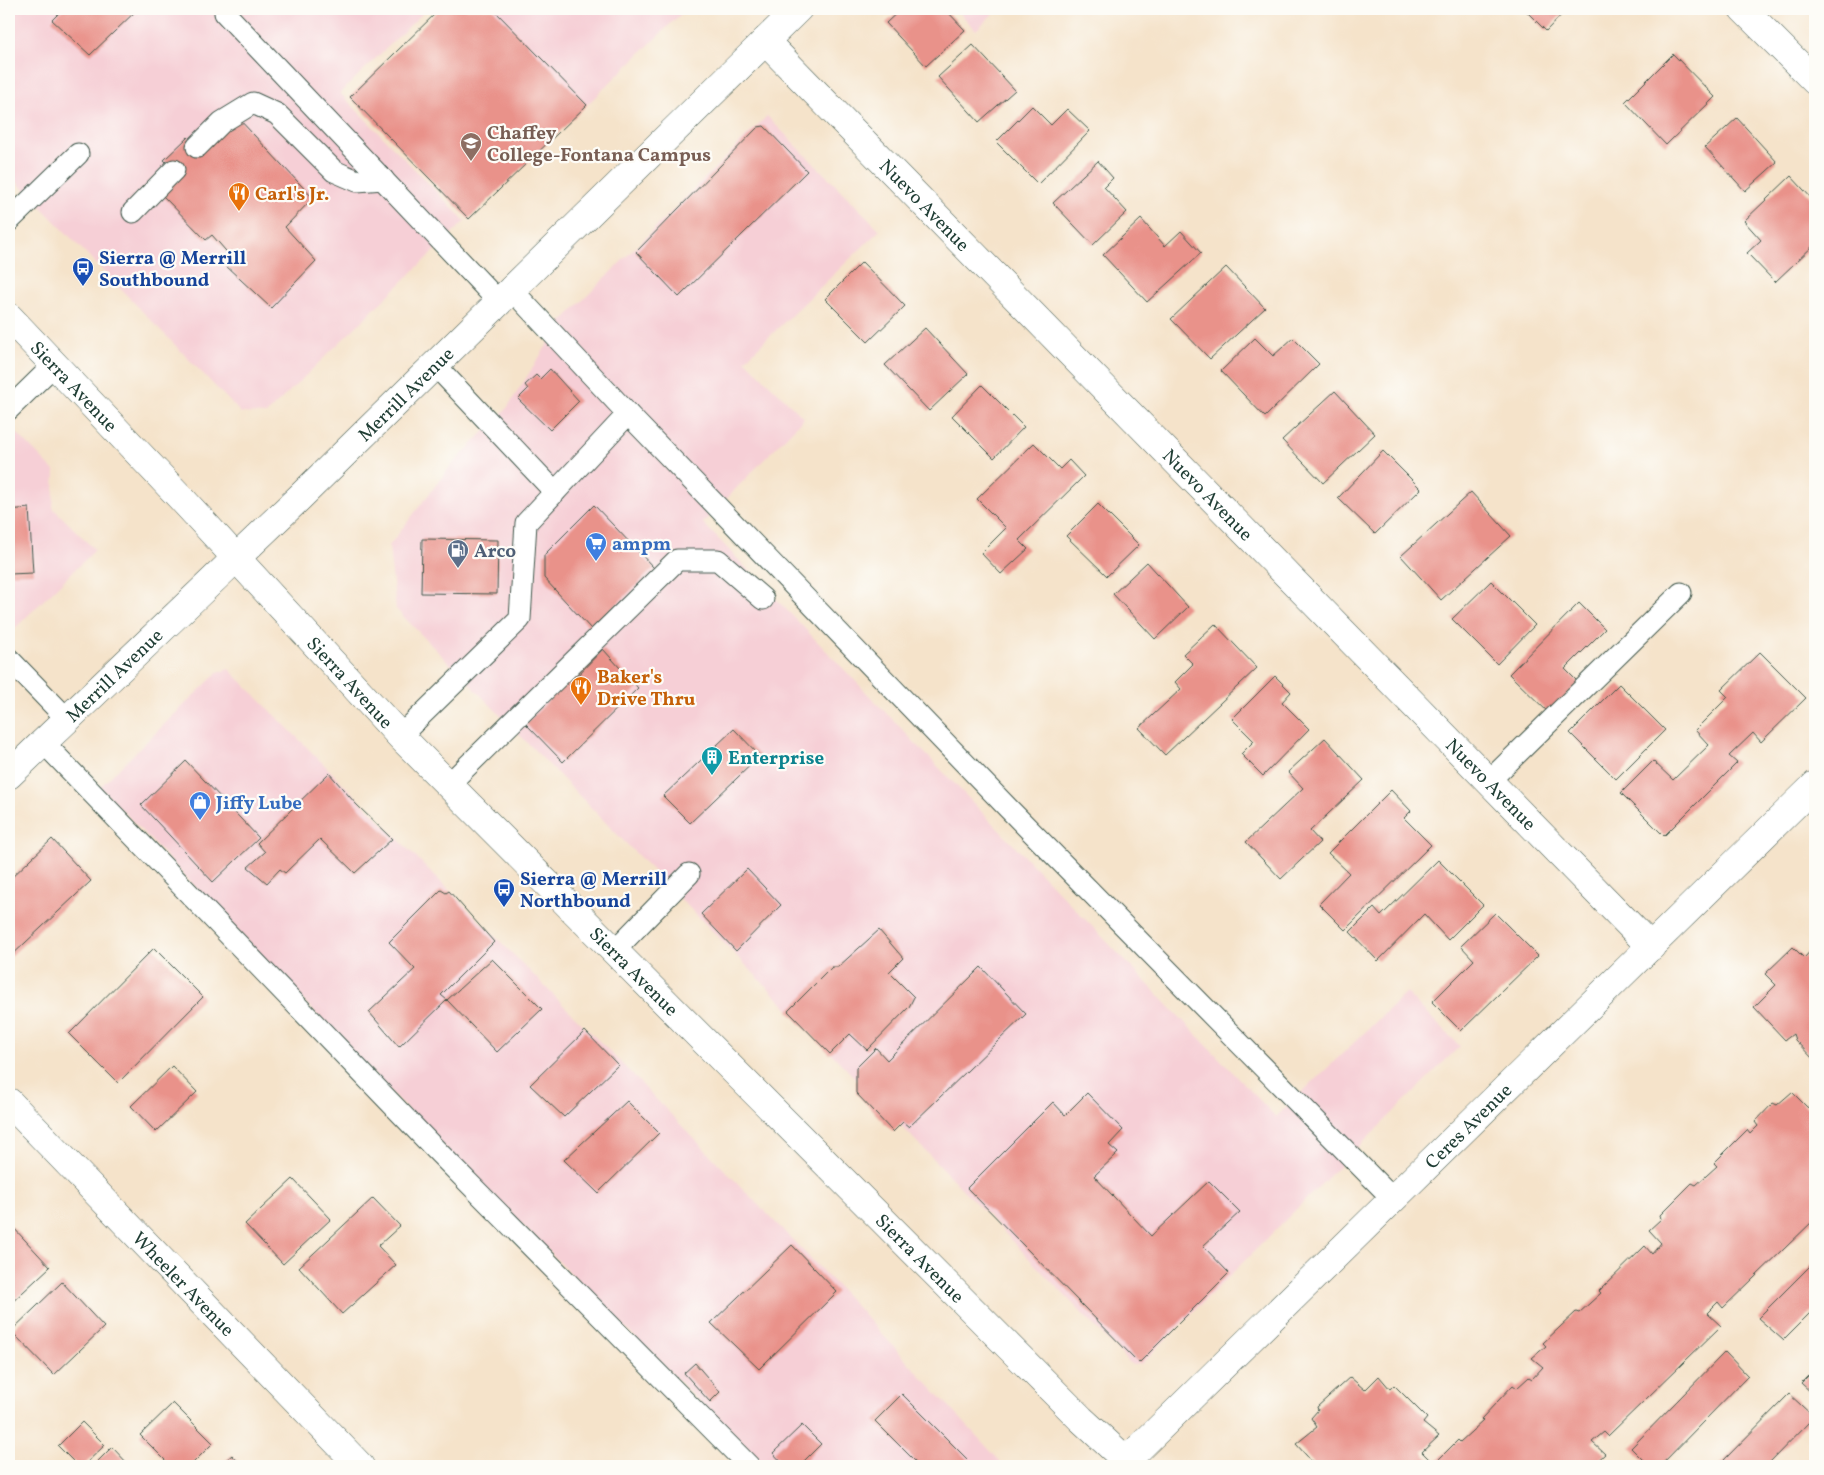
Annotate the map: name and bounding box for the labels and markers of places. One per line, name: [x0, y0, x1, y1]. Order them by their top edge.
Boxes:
place label: Chaffey College-Fontana Campus: [487, 121, 711, 169]
school or university icon: Chaffey College-Fontana Campus: [459, 131, 483, 162]
restaurant icon: Carl's Jr.: [227, 181, 251, 212]
place label: Carl's Jr.: [255, 182, 330, 208]
place label: Sierra @ Merrill Southbound: [99, 246, 246, 294]
bus stop icon: Sierra @ Merrill Southbound: [71, 256, 95, 287]
supermarket icon: ampm: [584, 531, 608, 562]
place label: ampm: [612, 532, 671, 558]
fuel station icon: Arco: [446, 538, 470, 569]
place label: Arco: [474, 539, 516, 565]
place label: Baker's Drive Thru: [597, 665, 696, 713]
restaurant icon: Baker's Drive Thru: [569, 675, 593, 706]
building icon: Enterprise: [700, 745, 724, 776]
place label: Enterprise: [728, 746, 824, 772]
shop icon: Jiffy Lube: [188, 790, 212, 821]
place label: Jiffy Lube: [215, 791, 302, 817]
place label: Sierra @ Merrill Northbound: [520, 867, 667, 915]
bus stop icon: Sierra @ Merrill Northbound: [492, 877, 516, 908]

